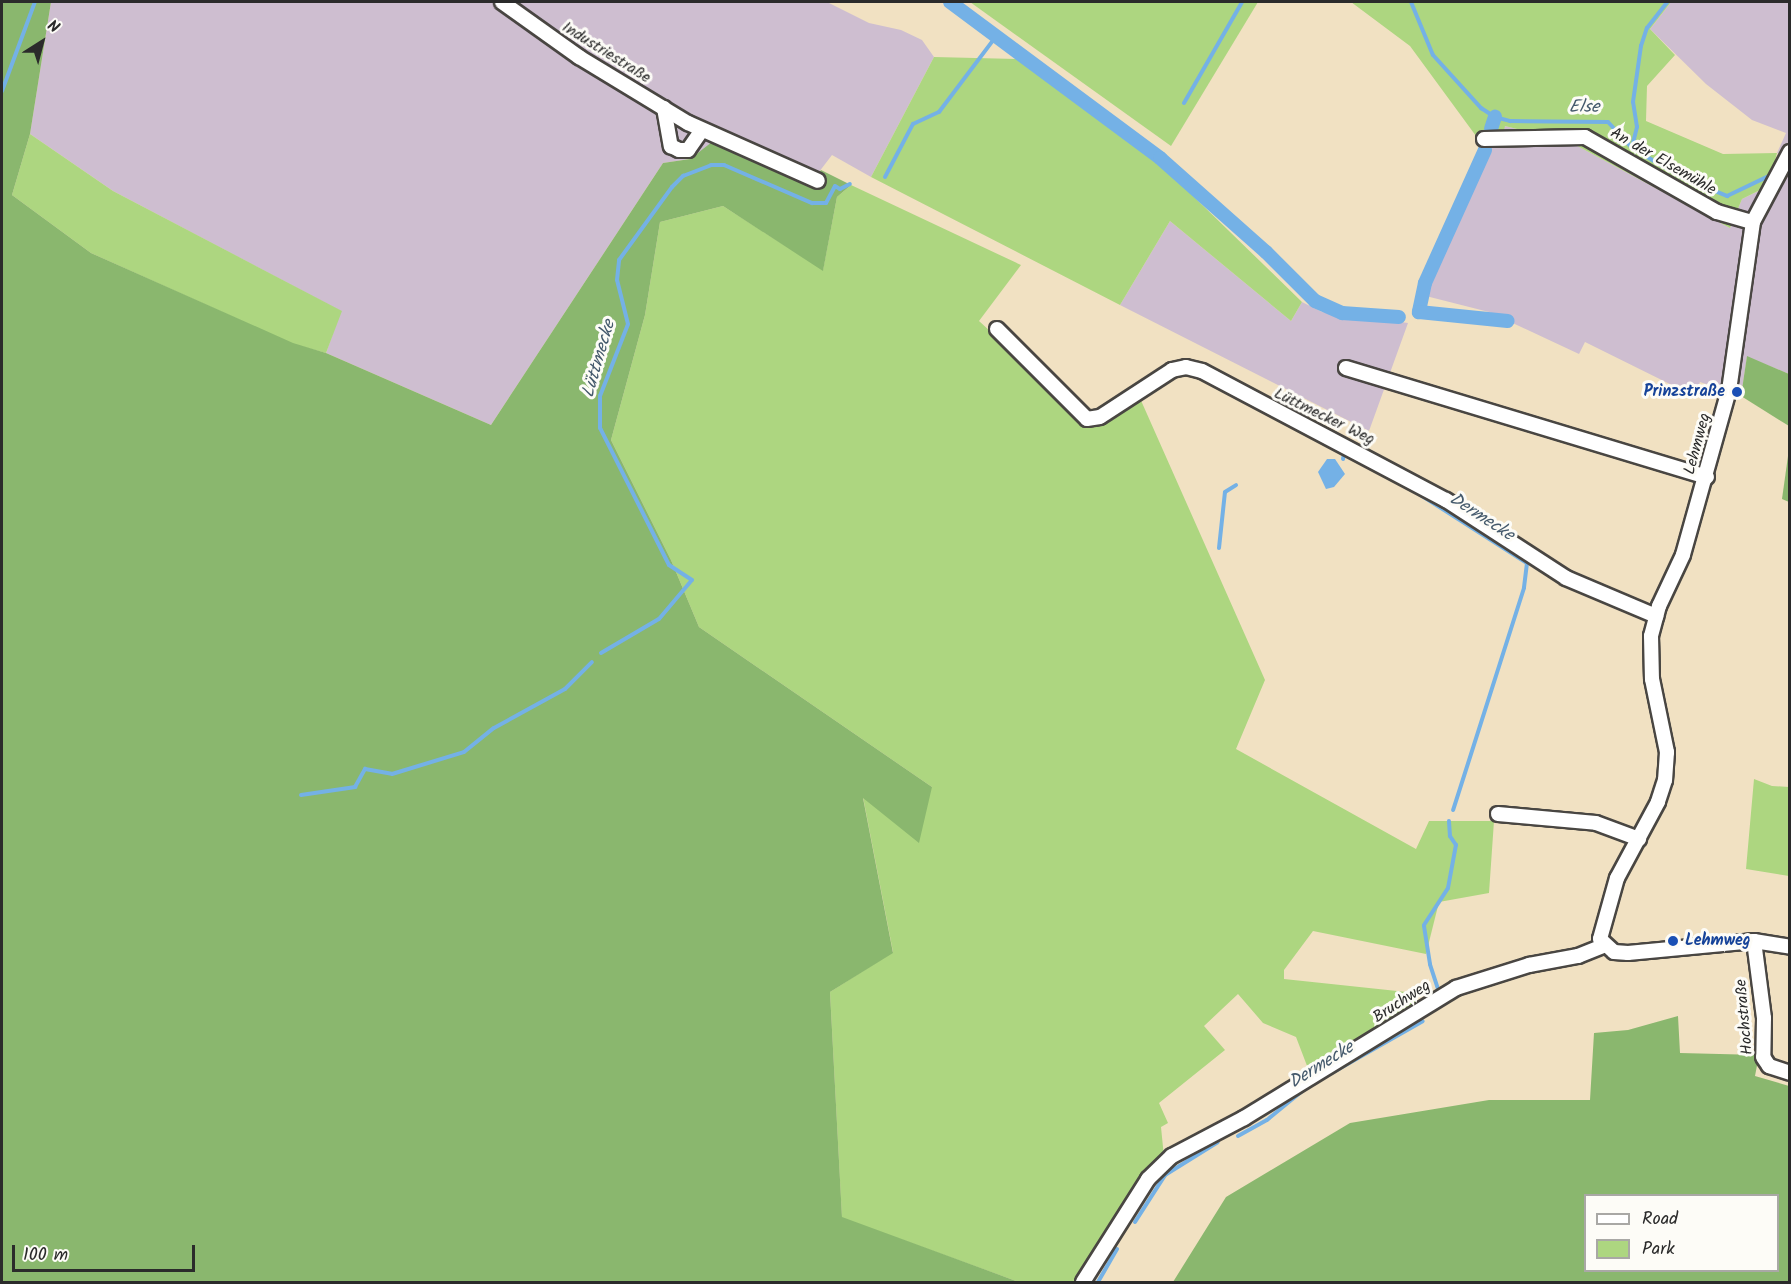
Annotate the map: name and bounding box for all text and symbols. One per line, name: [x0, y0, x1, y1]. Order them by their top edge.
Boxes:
north arrow: [12, 12, 72, 72]
text: N: [41, 14, 64, 40]
street label: Industriestraße: [558, 18, 654, 88]
water label: Else: [1569, 97, 1599, 119]
street label: An der Elsemühle: [1607, 124, 1719, 200]
water label: Lüttmecke: [579, 318, 621, 400]
place label: Prinzstraße: [1644, 382, 1725, 402]
street label: Lüttmecker Weg: [1271, 384, 1377, 450]
marker: Prinzstraße: [1730, 385, 1744, 399]
street label: Lehmweg: [1681, 411, 1715, 477]
water label: Dermecke: [1445, 489, 1517, 547]
place label: Lehmweg: [1685, 931, 1751, 951]
marker: Lehmweg: [1666, 934, 1680, 948]
street label: Bruchweg: [1370, 976, 1434, 1028]
street label: Hochstraße: [1732, 978, 1758, 1056]
water label: Dermecke: [1285, 1038, 1359, 1094]
legend: [1584, 1194, 1779, 1272]
text: Road: [1642, 1205, 1678, 1234]
scale bar: [15, 1233, 198, 1271]
text: Park: [1642, 1235, 1675, 1264]
text: 100 m: [23, 1241, 68, 1270]

